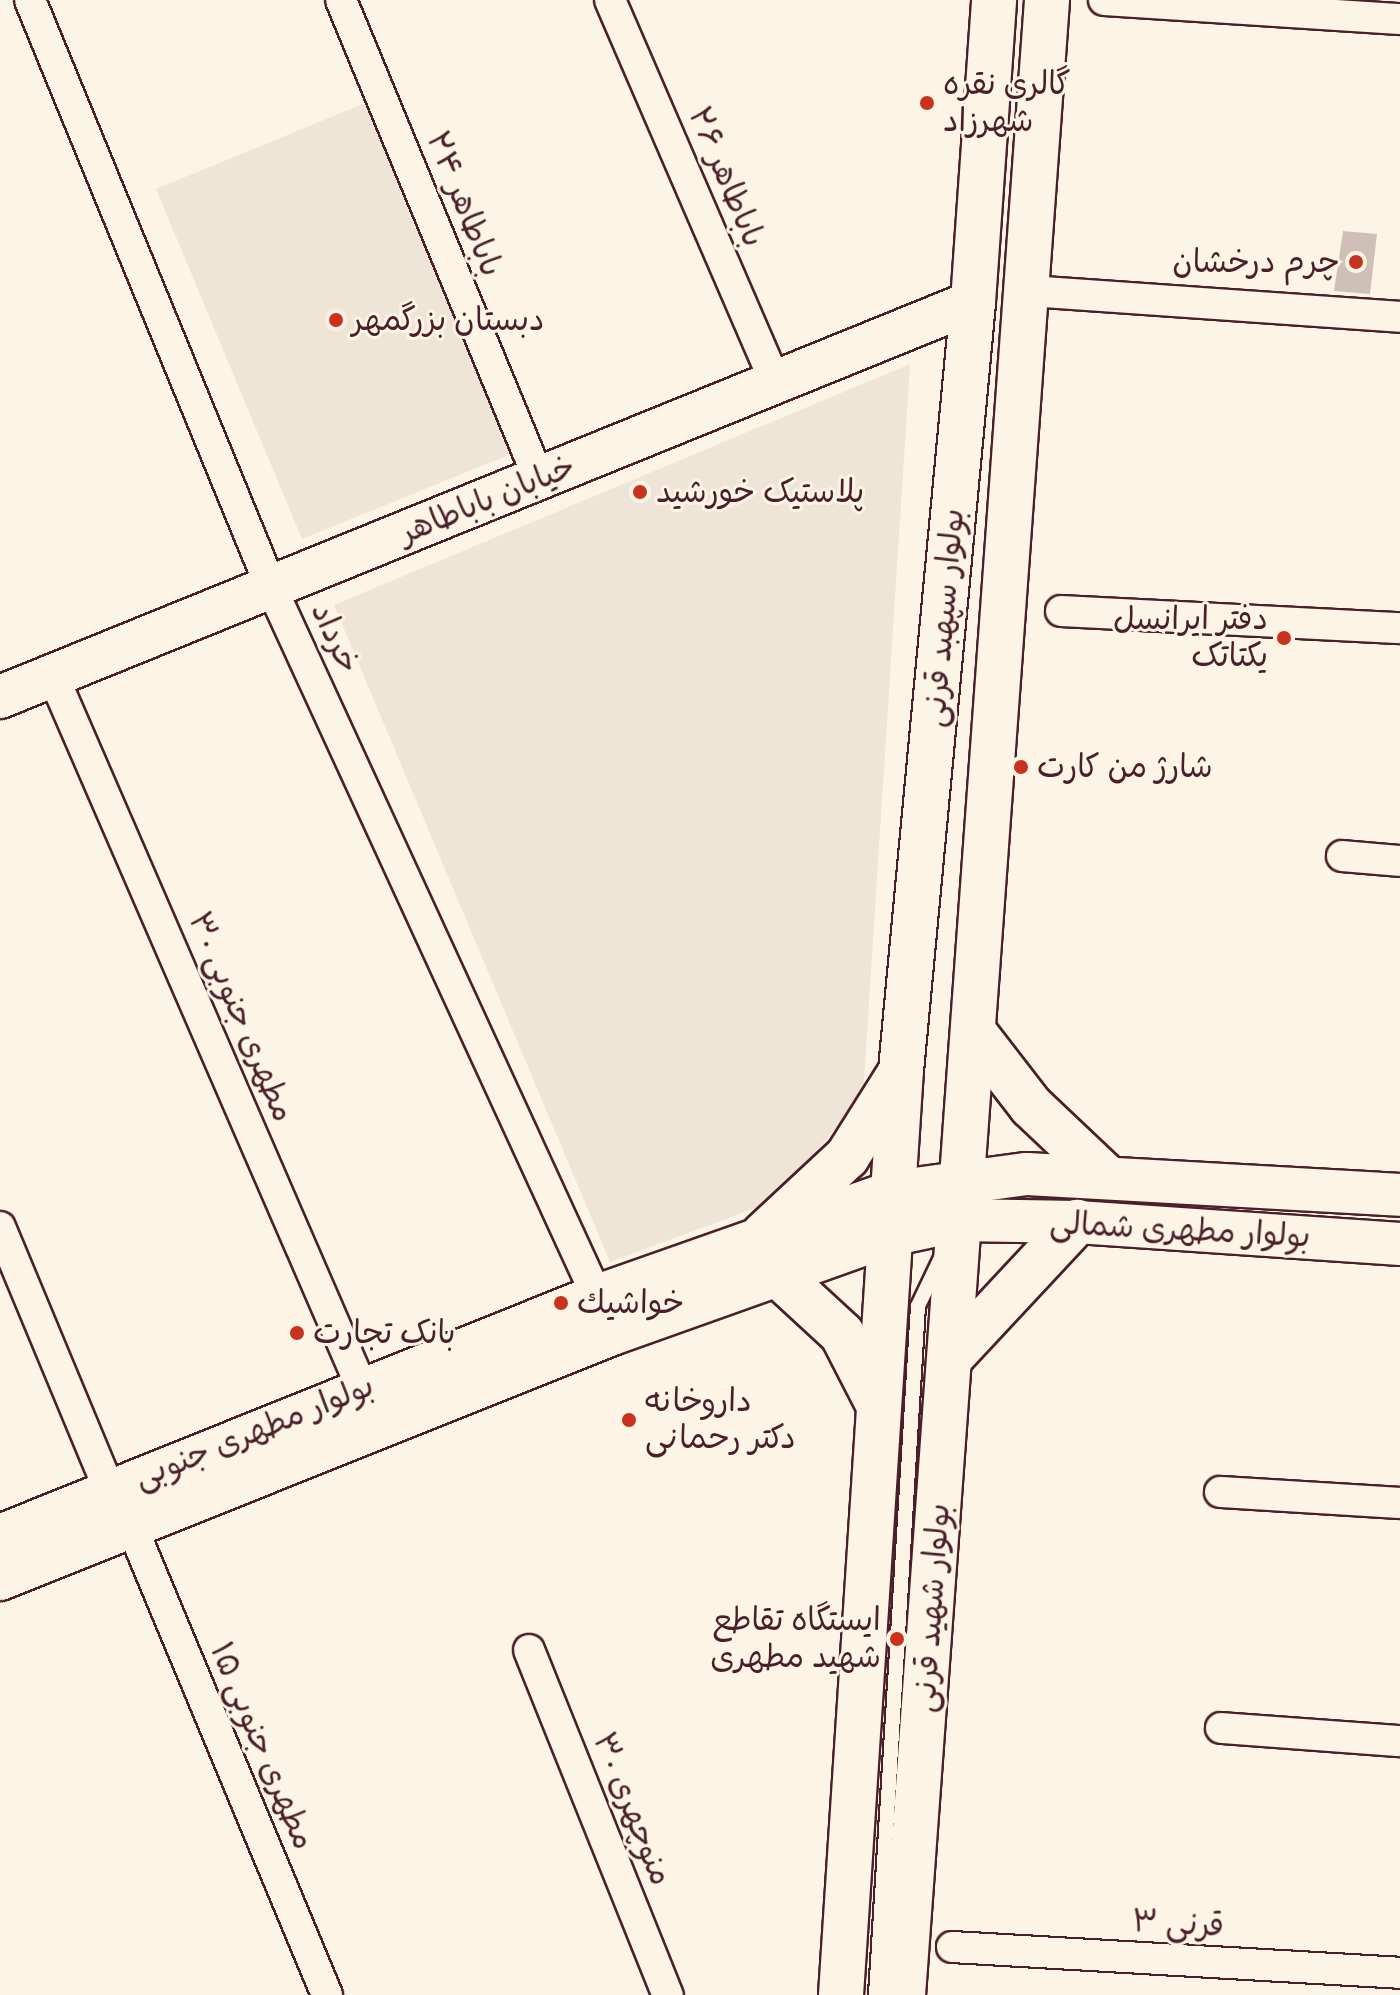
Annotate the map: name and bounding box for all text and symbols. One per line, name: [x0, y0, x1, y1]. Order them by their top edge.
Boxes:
place label: گالری نقره شهرزاد: [943, 66, 1071, 141]
marker: گالری نقره شهرزاد: [918, 94, 936, 112]
street label: باباطاهر ۲۶: [679, 101, 773, 253]
street label: باباطاهر ۲۴: [418, 126, 510, 282]
place label: چرم درخشان: [1172, 243, 1340, 281]
marker: چرم درخشان: [1347, 253, 1365, 271]
place label: دبستان بزرگمهر: [352, 301, 545, 339]
marker: دبستان بزرگمهر: [327, 311, 345, 329]
street label: خیابان باباطاهر: [393, 447, 581, 553]
place label: پلاستیک خورشید: [656, 473, 864, 511]
marker: پلاستیک خورشید: [631, 483, 649, 501]
street label: بولوار سپهبد قرنی: [915, 507, 973, 729]
street label: خرداد: [302, 597, 368, 679]
place label: دفتر ایرانسل یکتاتک: [1113, 601, 1268, 676]
marker: دفتر ایرانسل یکتاتک: [1275, 629, 1293, 647]
place label: شارژ من کارت: [1037, 748, 1213, 786]
marker: شارژ من کارت: [1012, 758, 1030, 776]
street label: مطهری جنوبی ۳۰: [180, 906, 302, 1128]
street label: بولوار مطهری شمالی: [1049, 1204, 1311, 1256]
place label: خواشيك: [577, 1284, 684, 1322]
marker: خواشيك: [552, 1294, 570, 1312]
place label: بانک تجارت: [313, 1314, 455, 1352]
marker: بانک تجارت: [288, 1324, 306, 1342]
street label: بولوار مطهری جنوبی: [129, 1366, 379, 1498]
place label: داروخانه دکتر رحمانی: [645, 1383, 796, 1458]
marker: داروخانه دکتر رحمانی: [620, 1411, 638, 1429]
street label: بولوار شهید قرنی: [906, 1502, 958, 1714]
place label: ایستگاه تقاطع شهید مطهری: [710, 1602, 881, 1677]
marker: ایستگاه تقاطع شهید مطهری: [888, 1630, 906, 1648]
street label: مطهری جنوبی ۱۵: [201, 1637, 323, 1855]
street label: منوچهری ۳۰: [584, 1727, 680, 1891]
street label: قرنی ۳: [1131, 1902, 1225, 1946]

